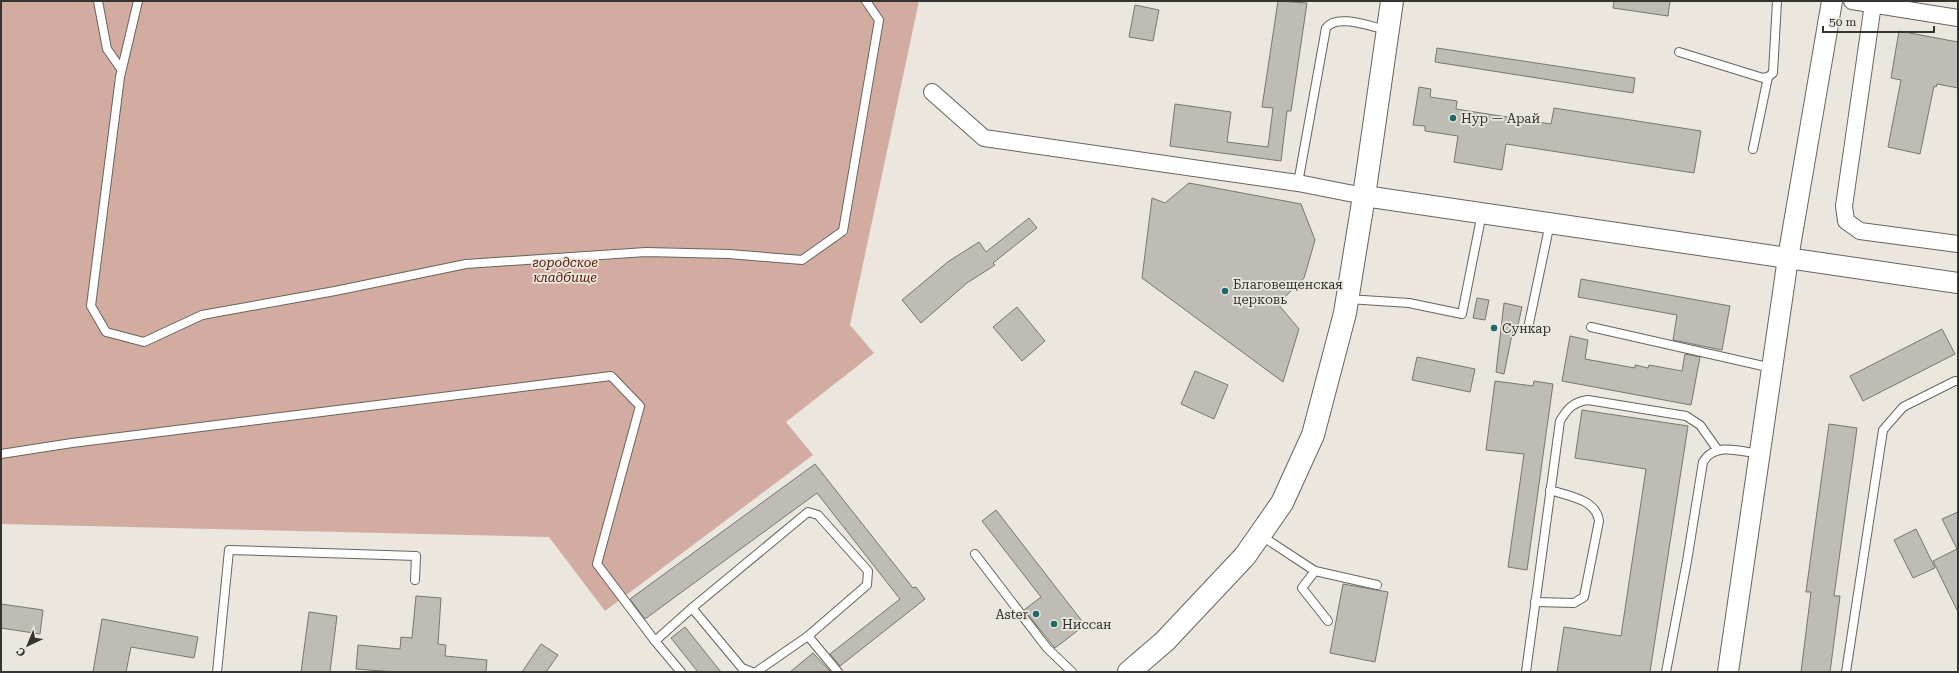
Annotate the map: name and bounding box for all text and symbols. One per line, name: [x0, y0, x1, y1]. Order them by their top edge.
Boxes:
scale bar: [1823, 8, 1934, 34]
text: 50 m: [1829, 15, 1856, 29]
place label: Нур — Арай: [1461, 111, 1540, 126]
marker: Нур — Арай: [1448, 113, 1458, 123]
park label: городское кладбище: [532, 255, 598, 285]
place label: Благовещенская церковь: [1233, 277, 1343, 307]
marker: Благовещенская церковь: [1220, 286, 1230, 296]
place label: Сункар: [1502, 321, 1551, 336]
marker: Сункар: [1489, 323, 1499, 333]
place label: Aster: [995, 607, 1029, 622]
marker: Aster: [1031, 609, 1041, 619]
place label: Ниссан: [1062, 617, 1112, 632]
marker: Ниссан: [1049, 619, 1059, 629]
north arrow: [8, 625, 48, 665]
text: С: [14, 644, 29, 659]

